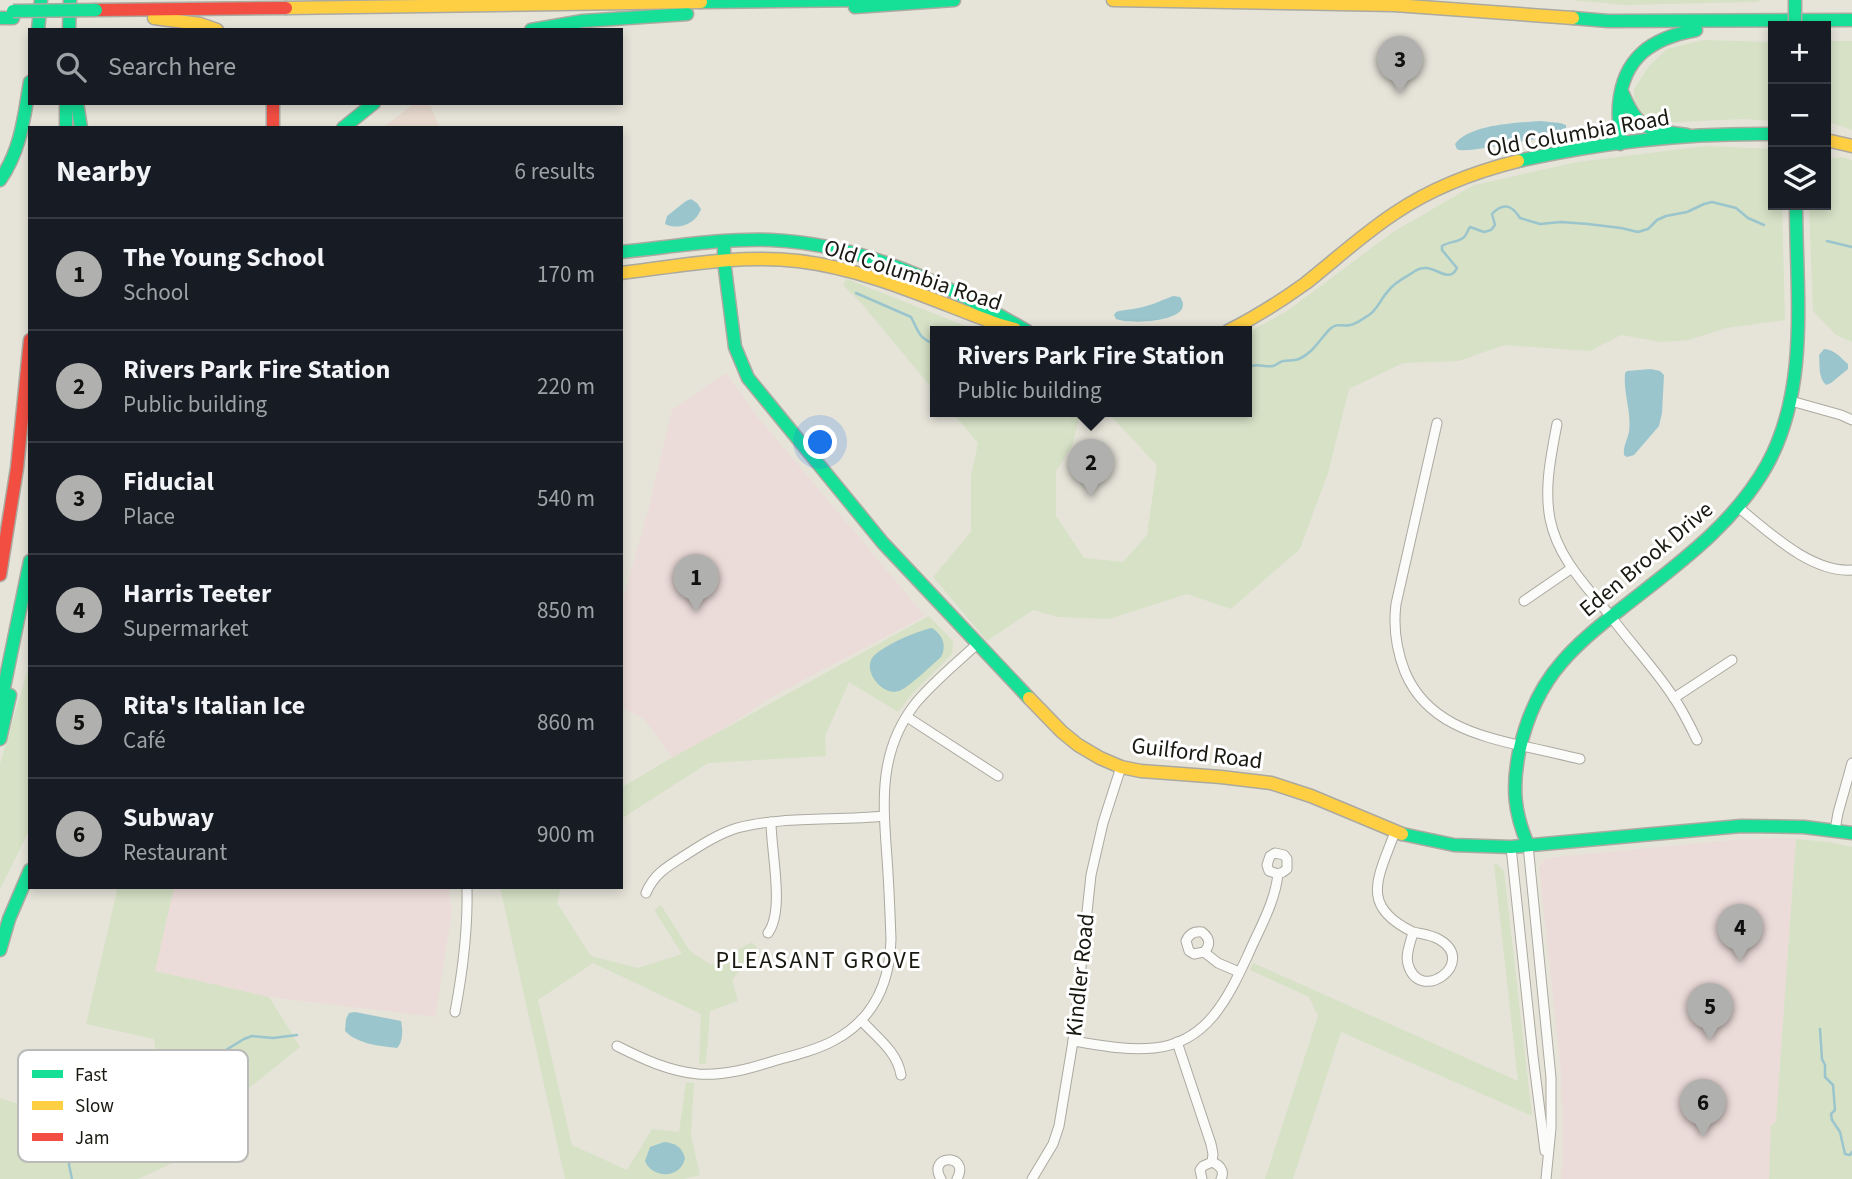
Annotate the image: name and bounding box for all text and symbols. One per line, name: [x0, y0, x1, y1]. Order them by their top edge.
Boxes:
map controls: [1768, 21, 1831, 210]
button: +: [1768, 21, 1831, 84]
search box: [28, 28, 623, 105]
pin: 3: [1377, 36, 1423, 94]
icon: search: [52, 48, 90, 86]
text: Search here: [108, 48, 236, 85]
button: −: [1768, 84, 1831, 147]
street label: Old Columbia Road: [1484, 101, 1672, 165]
button: layers: [1768, 147, 1831, 210]
text: Nearby: [56, 150, 151, 193]
text: 6 results: [515, 155, 595, 188]
street label: Old Columbia Road: [820, 231, 1006, 319]
text: The Young School: [123, 239, 324, 276]
text: 1: [73, 258, 85, 291]
text: 170 m: [537, 258, 595, 291]
text: School: [123, 276, 189, 309]
popup: [930, 326, 1252, 417]
text: Rivers Park Fire Station: [957, 337, 1225, 374]
text: Rivers Park Fire Station: [123, 351, 390, 388]
text: 2: [73, 370, 85, 403]
text: 220 m: [537, 370, 595, 403]
text: Public building: [957, 374, 1102, 407]
text: Public building: [123, 388, 267, 421]
your location: [803, 425, 837, 459]
pin: 2: [1068, 439, 1114, 497]
text: Fiducial: [123, 463, 214, 500]
text: 3: [73, 482, 85, 515]
text: 540 m: [537, 482, 595, 515]
street label: Eden Brook Drive: [1572, 493, 1720, 625]
text: Place: [123, 500, 175, 533]
pin: 1: [673, 554, 719, 612]
text: Harris Teeter: [123, 575, 271, 612]
text: 4: [73, 594, 85, 627]
text: 850 m: [537, 594, 595, 627]
text: Supermarket: [123, 612, 249, 645]
text: Rita's Italian Ice: [123, 687, 305, 724]
text: 5: [73, 706, 85, 739]
text: 860 m: [537, 706, 595, 739]
text: Café: [123, 724, 166, 757]
street label: Guilford Road: [1130, 729, 1264, 777]
text: Subway: [123, 799, 214, 836]
text: 6: [73, 818, 85, 851]
text: 900 m: [537, 818, 595, 851]
text: Restaurant: [123, 836, 227, 869]
pin: 4: [1717, 904, 1763, 962]
street label: Kindler Road: [1057, 912, 1103, 1038]
district label: PLEASANT GROVE: [715, 943, 923, 978]
pin: 5: [1687, 983, 1733, 1041]
legend: [18, 1050, 248, 1162]
text: Fast: [75, 1062, 108, 1089]
pin: 6: [1680, 1079, 1726, 1137]
text: Slow: [75, 1093, 114, 1120]
text: Jam: [75, 1125, 109, 1152]

